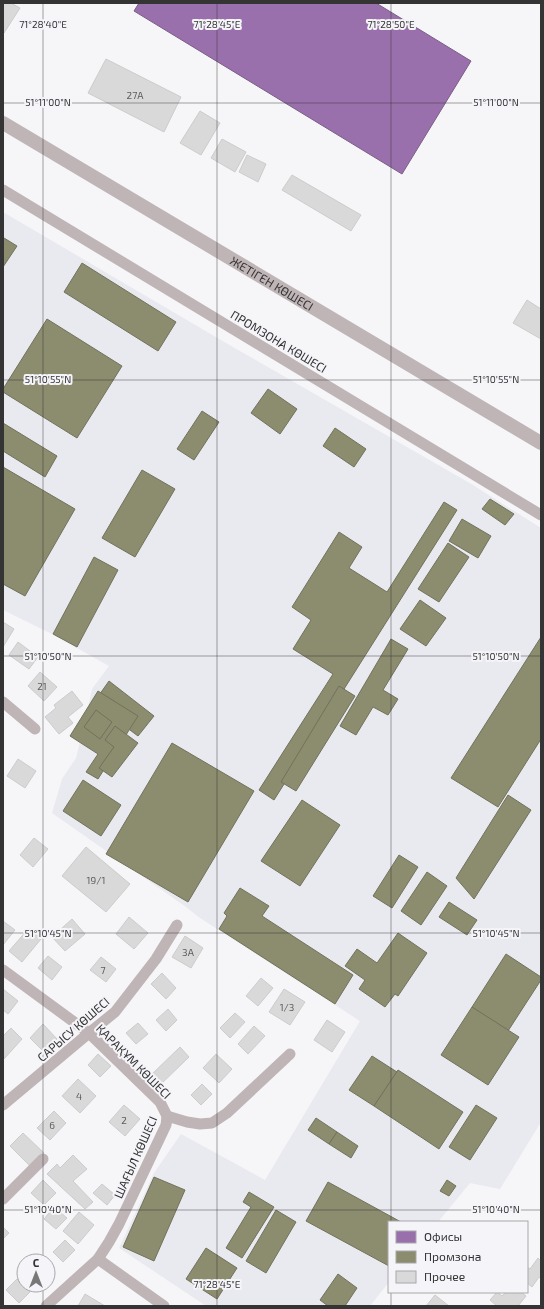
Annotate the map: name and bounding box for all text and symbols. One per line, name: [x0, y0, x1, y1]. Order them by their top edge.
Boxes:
text: 71°28'40"E: [19, 18, 67, 30]
text: 71°28'45"E: [194, 18, 241, 30]
text: 71°28'50"E: [367, 18, 415, 30]
house number: 27А: [127, 89, 144, 101]
text: 51°11'00"N: [25, 96, 71, 108]
text: 51°11'00"N: [473, 96, 519, 108]
street label: ЖЕТІГЕН КӨШЕСІ: [228, 253, 316, 313]
street label: ПРОМЗОНА КӨШЕСІ: [229, 307, 329, 375]
text: 51°10'55"N: [25, 373, 71, 385]
text: 51°10'55"N: [473, 373, 519, 385]
text: 51°10'50"N: [24, 650, 72, 662]
text: 51°10'50"N: [472, 650, 520, 662]
house number: 21: [37, 680, 47, 692]
house number: 19/1: [87, 874, 105, 886]
text: 51°10'45"N: [25, 927, 71, 939]
text: 51°10'45"N: [473, 927, 519, 939]
house number: 3А: [182, 946, 195, 958]
house number: 7: [100, 964, 106, 976]
street label: САРЫСУ КӨШЕСІ: [34, 994, 112, 1064]
house number: 1/3: [280, 1001, 294, 1013]
street label: ҚАРАҚҰМ КӨШЕСІ: [94, 1021, 174, 1101]
house number: 4: [76, 1090, 82, 1102]
street label: ШАҒЫЛ КӨШЕСІ: [111, 1114, 159, 1200]
house number: 2: [121, 1114, 127, 1126]
house number: 6: [49, 1119, 55, 1131]
text: 51°10'40"N: [24, 1203, 72, 1215]
text: 51°10'40"N: [472, 1203, 520, 1215]
legend: [388, 1221, 528, 1293]
text: Офисы: [424, 1229, 462, 1243]
text: Промзона: [424, 1249, 481, 1263]
north arrow: [16, 1253, 56, 1293]
text: С: [33, 1256, 40, 1269]
text: Прочее: [424, 1269, 465, 1283]
text: 71°28'45"E: [194, 1278, 241, 1290]

